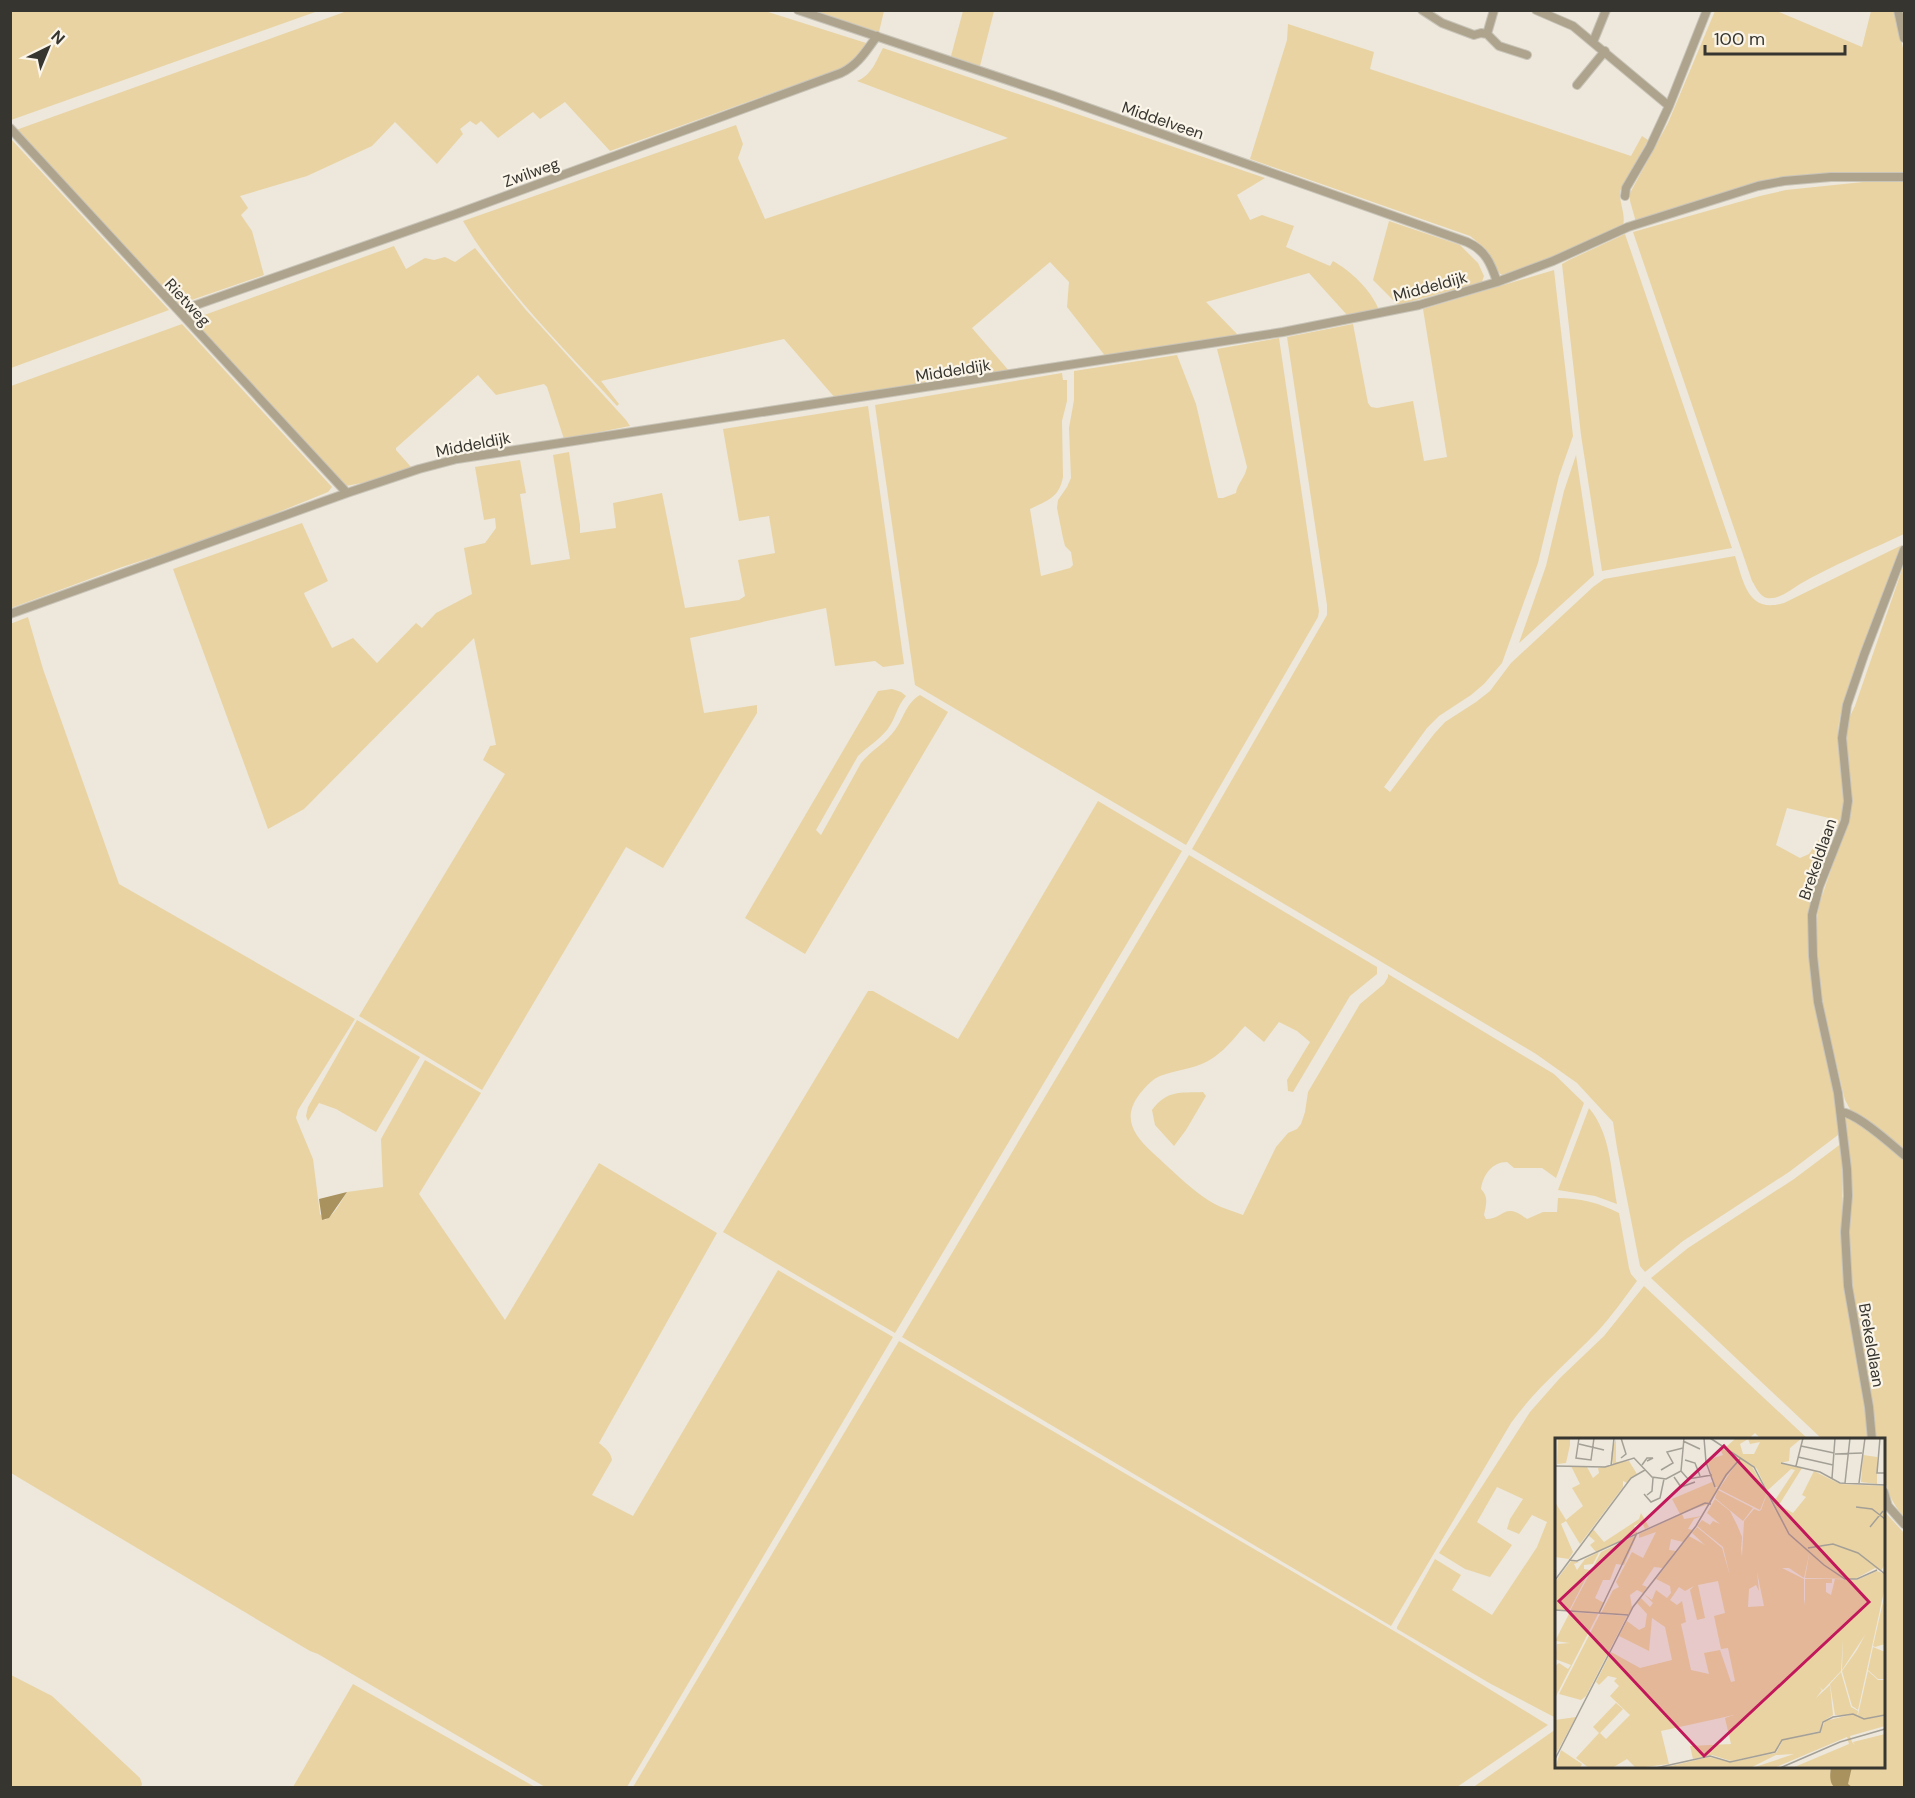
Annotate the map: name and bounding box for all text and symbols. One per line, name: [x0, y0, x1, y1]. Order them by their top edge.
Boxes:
north arrow: [18, 18, 78, 78]
scale bar: [1705, 18, 1844, 56]
text: N: [46, 26, 69, 49]
text: 100 m: [1714, 27, 1765, 51]
street label: Middelveen: [1119, 97, 1207, 144]
street label: Zwilweg: [500, 153, 562, 192]
street label: Middeldijk: [1391, 267, 1469, 306]
street label: Rietweg: [160, 274, 215, 331]
street label: Middeldijk: [914, 354, 992, 387]
street label: Middeldijk: [434, 427, 512, 462]
street label: Brekeldlaan: [1794, 816, 1841, 903]
street label: Brekeldlaan: [1854, 1302, 1889, 1389]
inset map: [1555, 1438, 1885, 1768]

